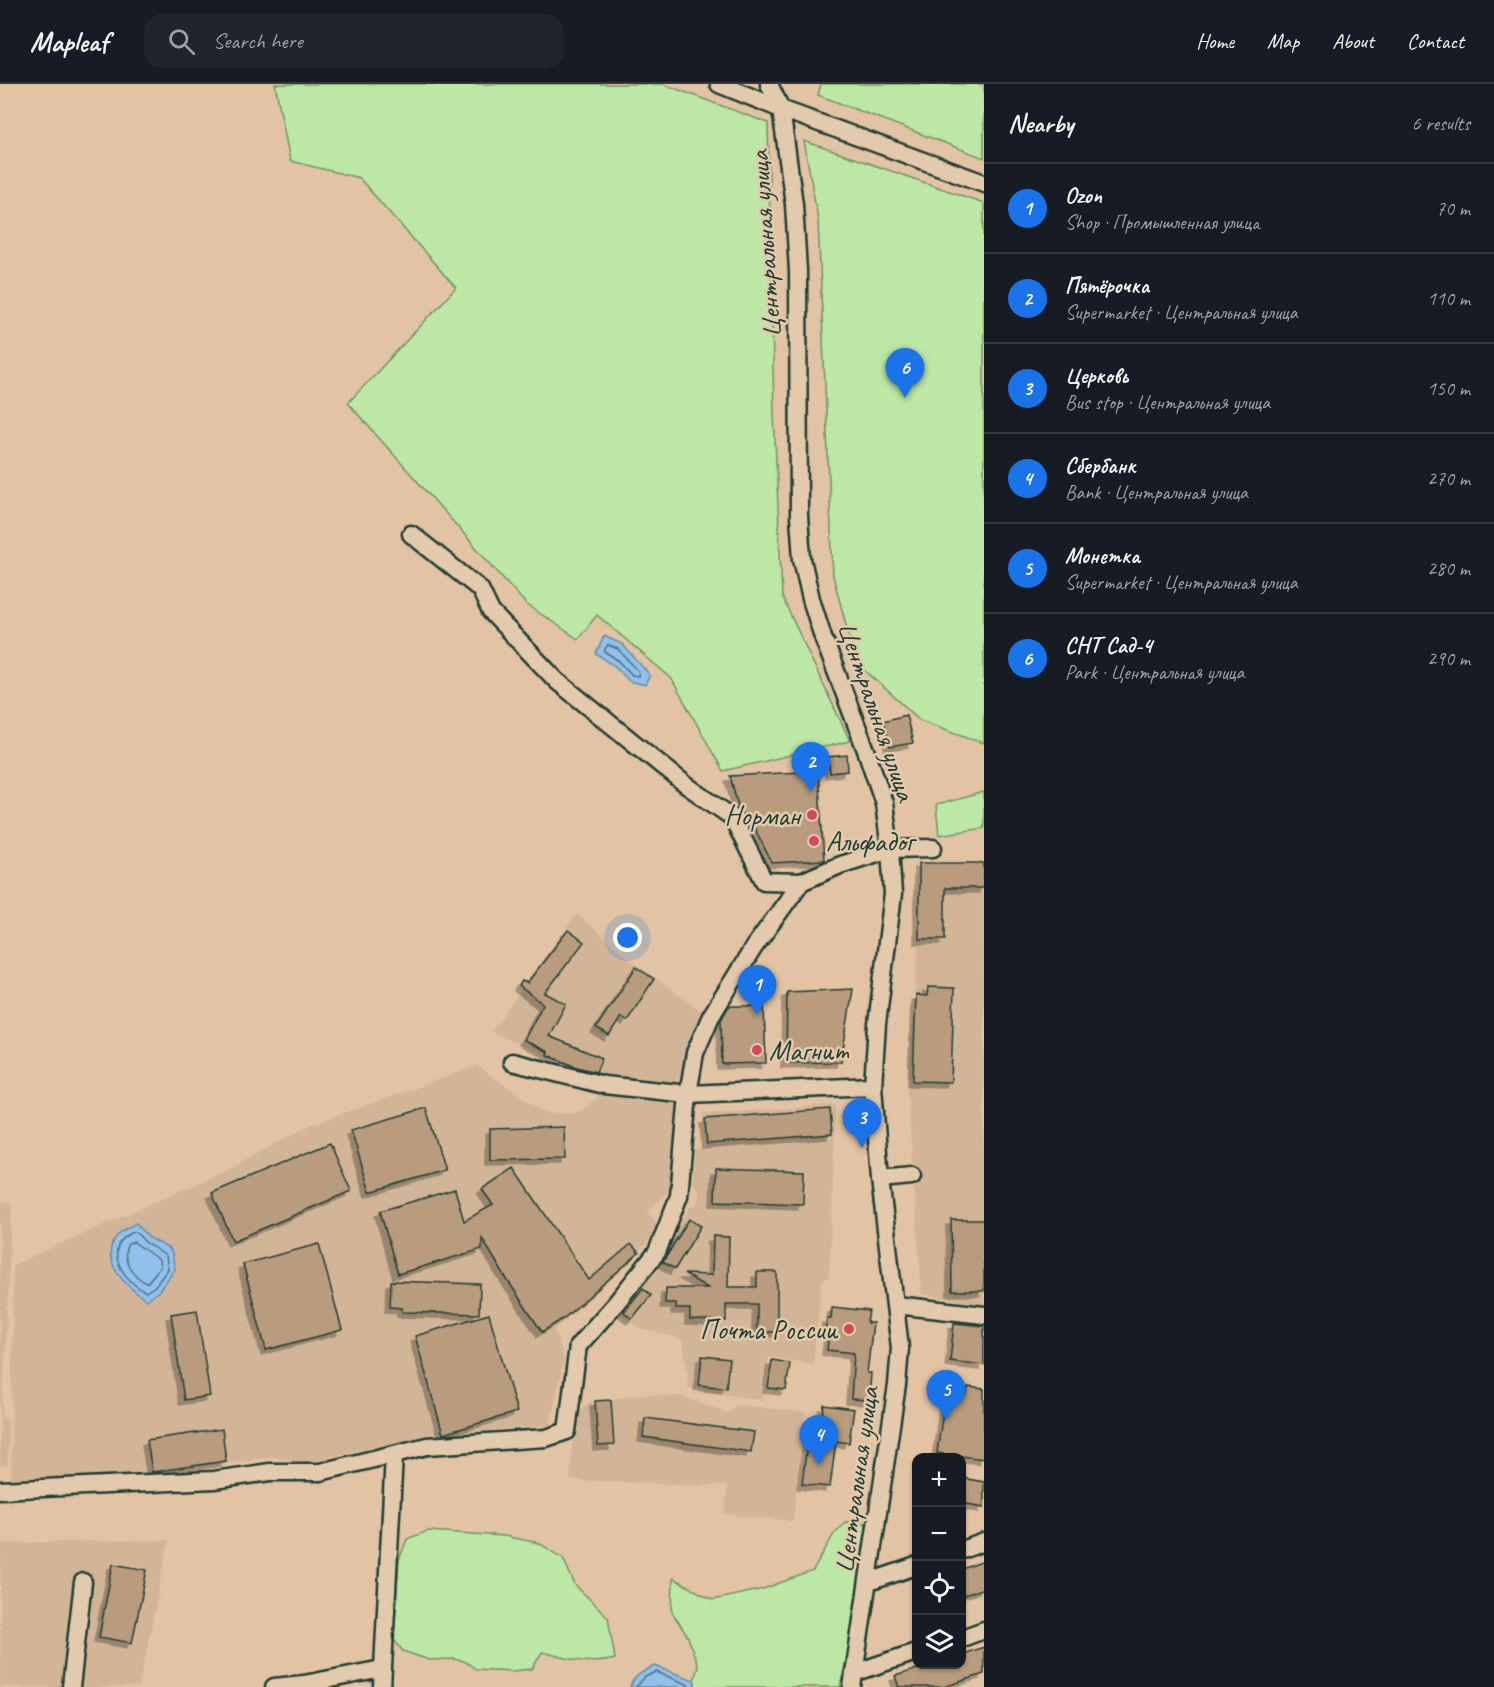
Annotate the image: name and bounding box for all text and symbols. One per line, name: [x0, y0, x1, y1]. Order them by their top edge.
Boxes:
search box: [144, 14, 564, 68]
text: Mapleaf: [30, 24, 108, 59]
icon: search: [165, 25, 198, 58]
text: Search here: [213, 27, 303, 55]
text: Home: [1196, 28, 1234, 54]
text: Map: [1267, 28, 1299, 54]
text: About: [1332, 28, 1374, 54]
text: Contact: [1407, 28, 1464, 54]
text: Nearby: [1008, 107, 1073, 140]
text: 6 results: [1411, 111, 1470, 136]
street label: Центральная улица: [741, 147, 789, 339]
text: Ozon: [1065, 182, 1102, 210]
text: 1: [1023, 196, 1032, 221]
text: 70 m: [1436, 196, 1470, 221]
text: Shop · Промышленная улица: [1065, 210, 1259, 235]
text: Пятёрочка: [1065, 272, 1149, 300]
text: 2: [1023, 286, 1032, 311]
text: 110 m: [1427, 286, 1470, 311]
text: Supermarket · Центральная улица: [1065, 300, 1297, 325]
pin: 6: [886, 348, 924, 398]
text: Церковь: [1065, 362, 1128, 390]
text: 3: [1023, 376, 1032, 401]
text: 150 m: [1427, 376, 1470, 401]
text: Bus stop · Центральная улица: [1065, 390, 1270, 415]
text: Сбербанк: [1065, 452, 1135, 480]
text: 4: [1023, 466, 1032, 491]
text: 270 m: [1427, 466, 1470, 491]
text: Bank · Центральная улица: [1065, 480, 1248, 505]
text: Монетка: [1065, 542, 1140, 570]
text: 5: [1023, 556, 1032, 581]
text: 280 m: [1427, 556, 1470, 581]
text: Supermarket · Центральная улица: [1065, 570, 1297, 595]
street label: Центральная улица: [830, 617, 925, 807]
text: СНТ Сад-4: [1065, 632, 1152, 660]
text: 6: [1023, 646, 1032, 671]
text: 290 m: [1427, 646, 1470, 671]
text: Park · Центральная улица: [1065, 660, 1244, 685]
pin: 2: [792, 742, 830, 792]
place label: Норман: [725, 798, 802, 833]
marker: Норман: [805, 808, 819, 822]
place label: Альфадог: [826, 824, 918, 859]
marker: Альфадог: [807, 834, 821, 848]
your location: [613, 923, 642, 952]
pin: 1: [738, 966, 777, 1015]
place label: Магнит: [769, 1033, 850, 1068]
marker: Магнит: [750, 1043, 764, 1057]
pin: 3: [842, 1098, 882, 1148]
place label: Почта России: [700, 1312, 839, 1347]
marker: Почта России: [842, 1322, 856, 1336]
pin: 5: [926, 1370, 966, 1420]
street label: Центральная улица: [826, 1383, 887, 1575]
pin: 4: [800, 1416, 838, 1465]
map controls: [912, 1453, 966, 1669]
button: +: [912, 1453, 966, 1507]
button: −: [912, 1507, 966, 1561]
button: locate: [912, 1561, 966, 1615]
button: layers: [912, 1615, 966, 1669]

